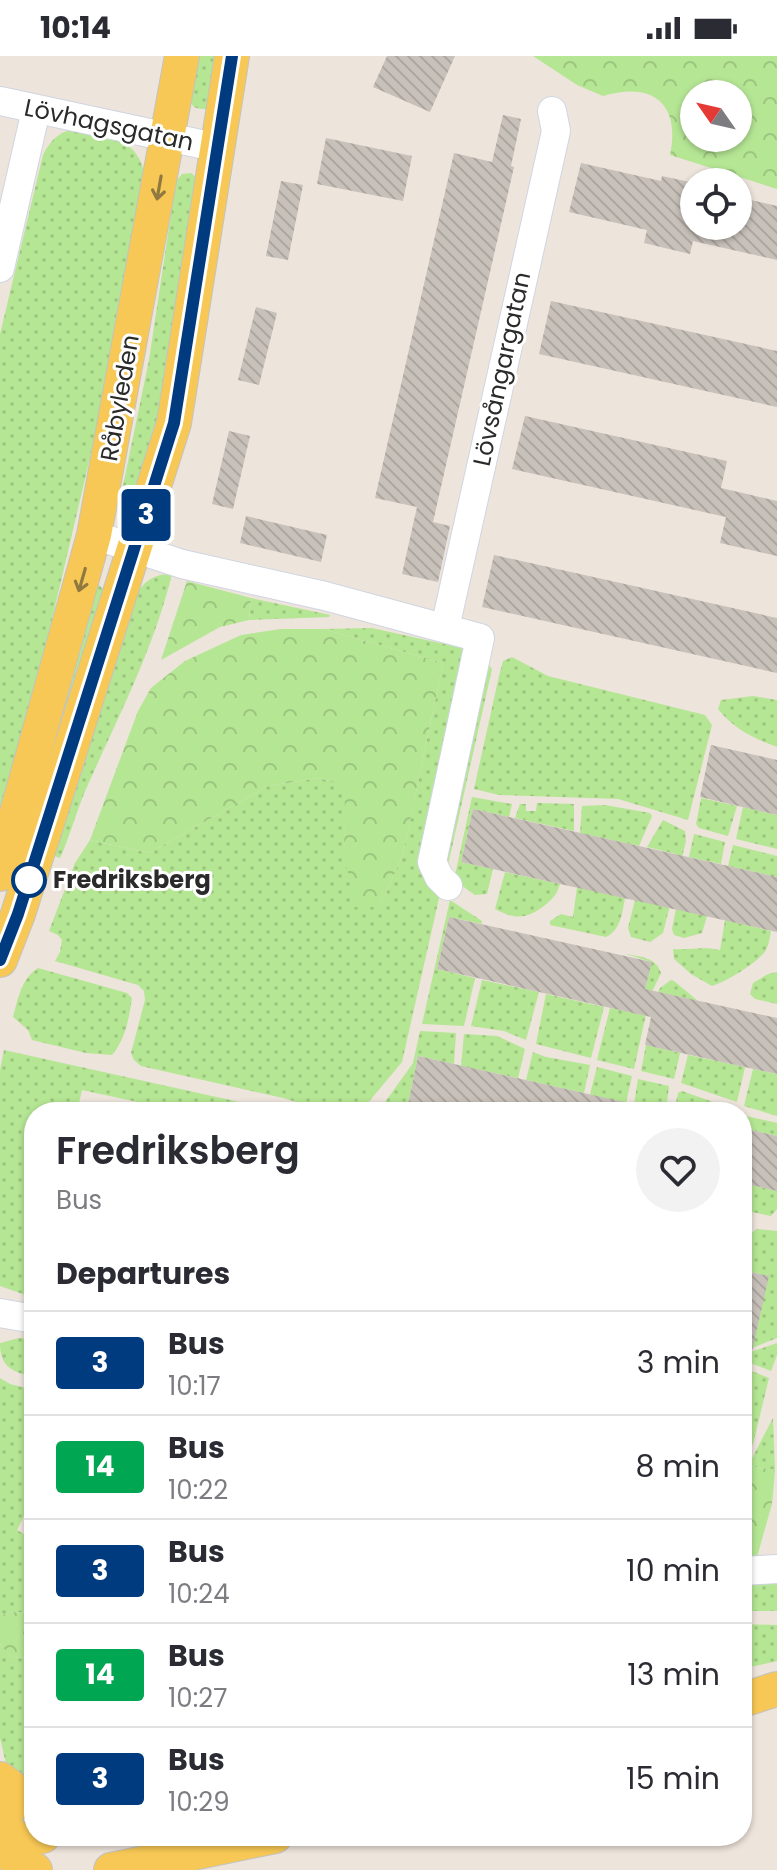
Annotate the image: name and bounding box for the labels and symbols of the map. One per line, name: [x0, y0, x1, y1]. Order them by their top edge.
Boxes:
north arrow: [680, 80, 752, 152]
street label: Lövhagsgatan: [21, 90, 197, 159]
one-way arrow: [150, 175, 165, 200]
street label: Lövsångargatan: [465, 269, 538, 469]
street label: Råbyleden: [92, 332, 147, 464]
line badge: 3: [120, 489, 172, 541]
one-way arrow: [73, 567, 88, 593]
marker: Fredriksberg: [12, 863, 46, 897]
place label: Fredriksberg: [53, 863, 211, 896]

